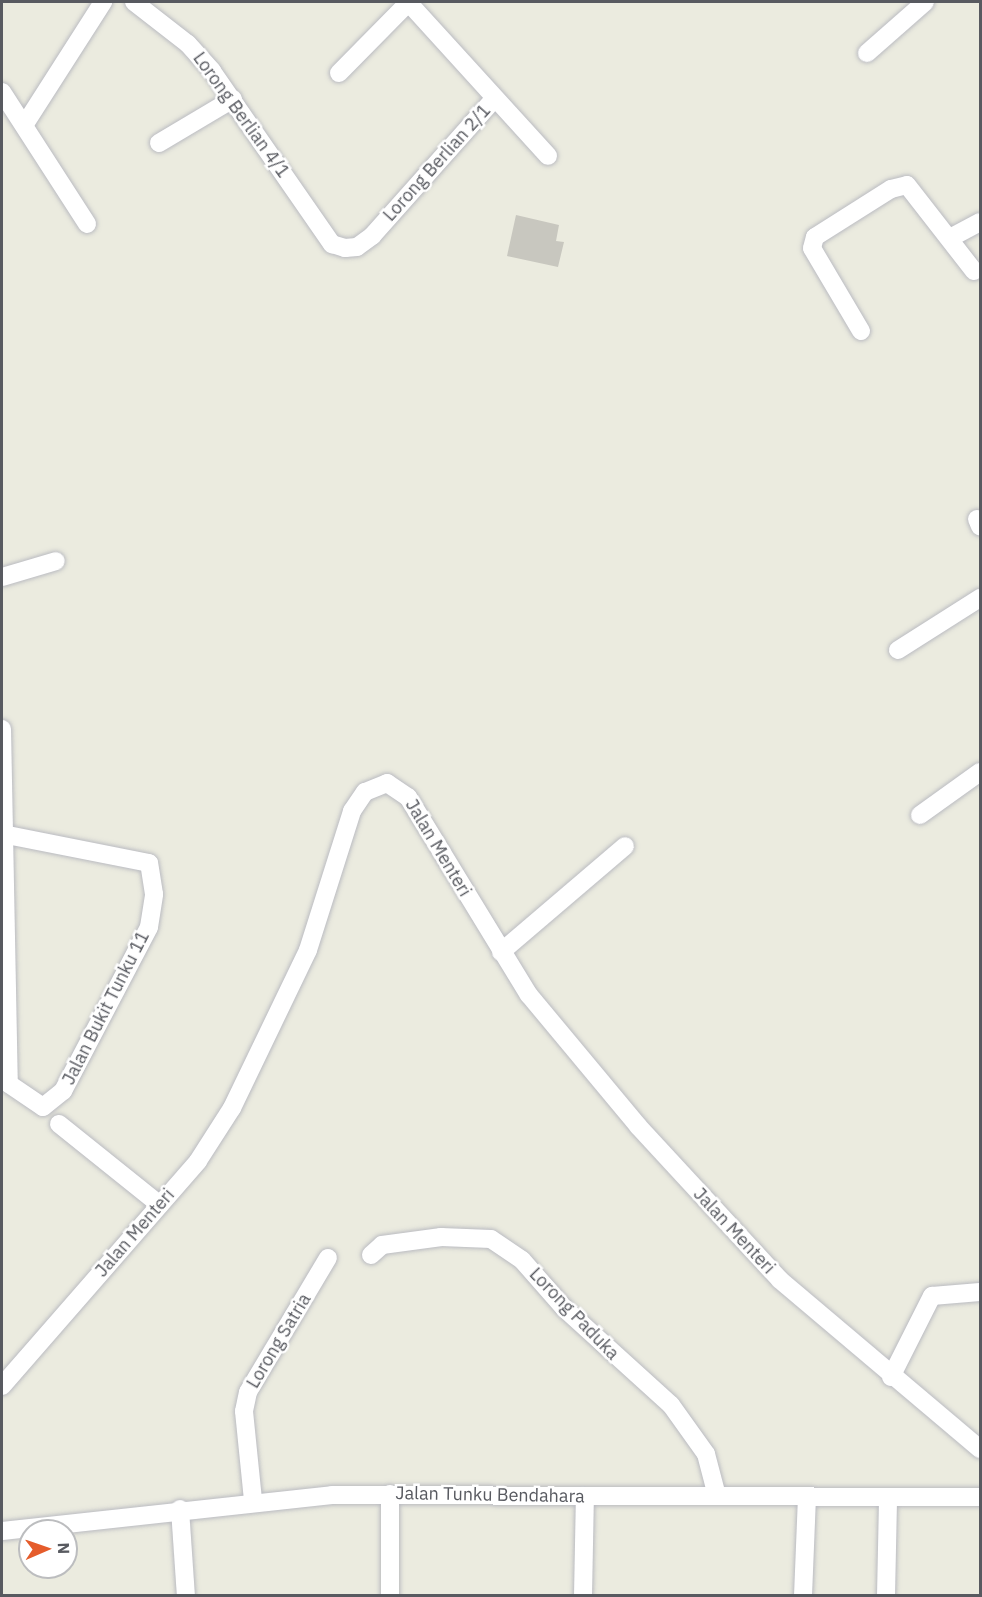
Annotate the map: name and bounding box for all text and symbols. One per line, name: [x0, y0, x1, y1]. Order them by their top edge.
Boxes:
street label: Lorong Berlian 4/1: [188, 48, 294, 182]
street label: Lorong Berlian 2/1: [379, 100, 495, 226]
street label: Jalan Menteri: [400, 795, 476, 901]
street label: Jalan Bukit Tunku 11: [58, 928, 154, 1088]
street label: Jalan Menteri: [689, 1184, 779, 1278]
street label: Jalan Menteri: [91, 1185, 179, 1281]
street label: Lorong Paduka: [525, 1264, 623, 1364]
street label: Lorong Satria: [242, 1290, 316, 1392]
street label: Jalan Tunku Bendahara: [395, 1483, 585, 1507]
north arrow: [18, 1519, 78, 1579]
text: N: [54, 1542, 74, 1555]

